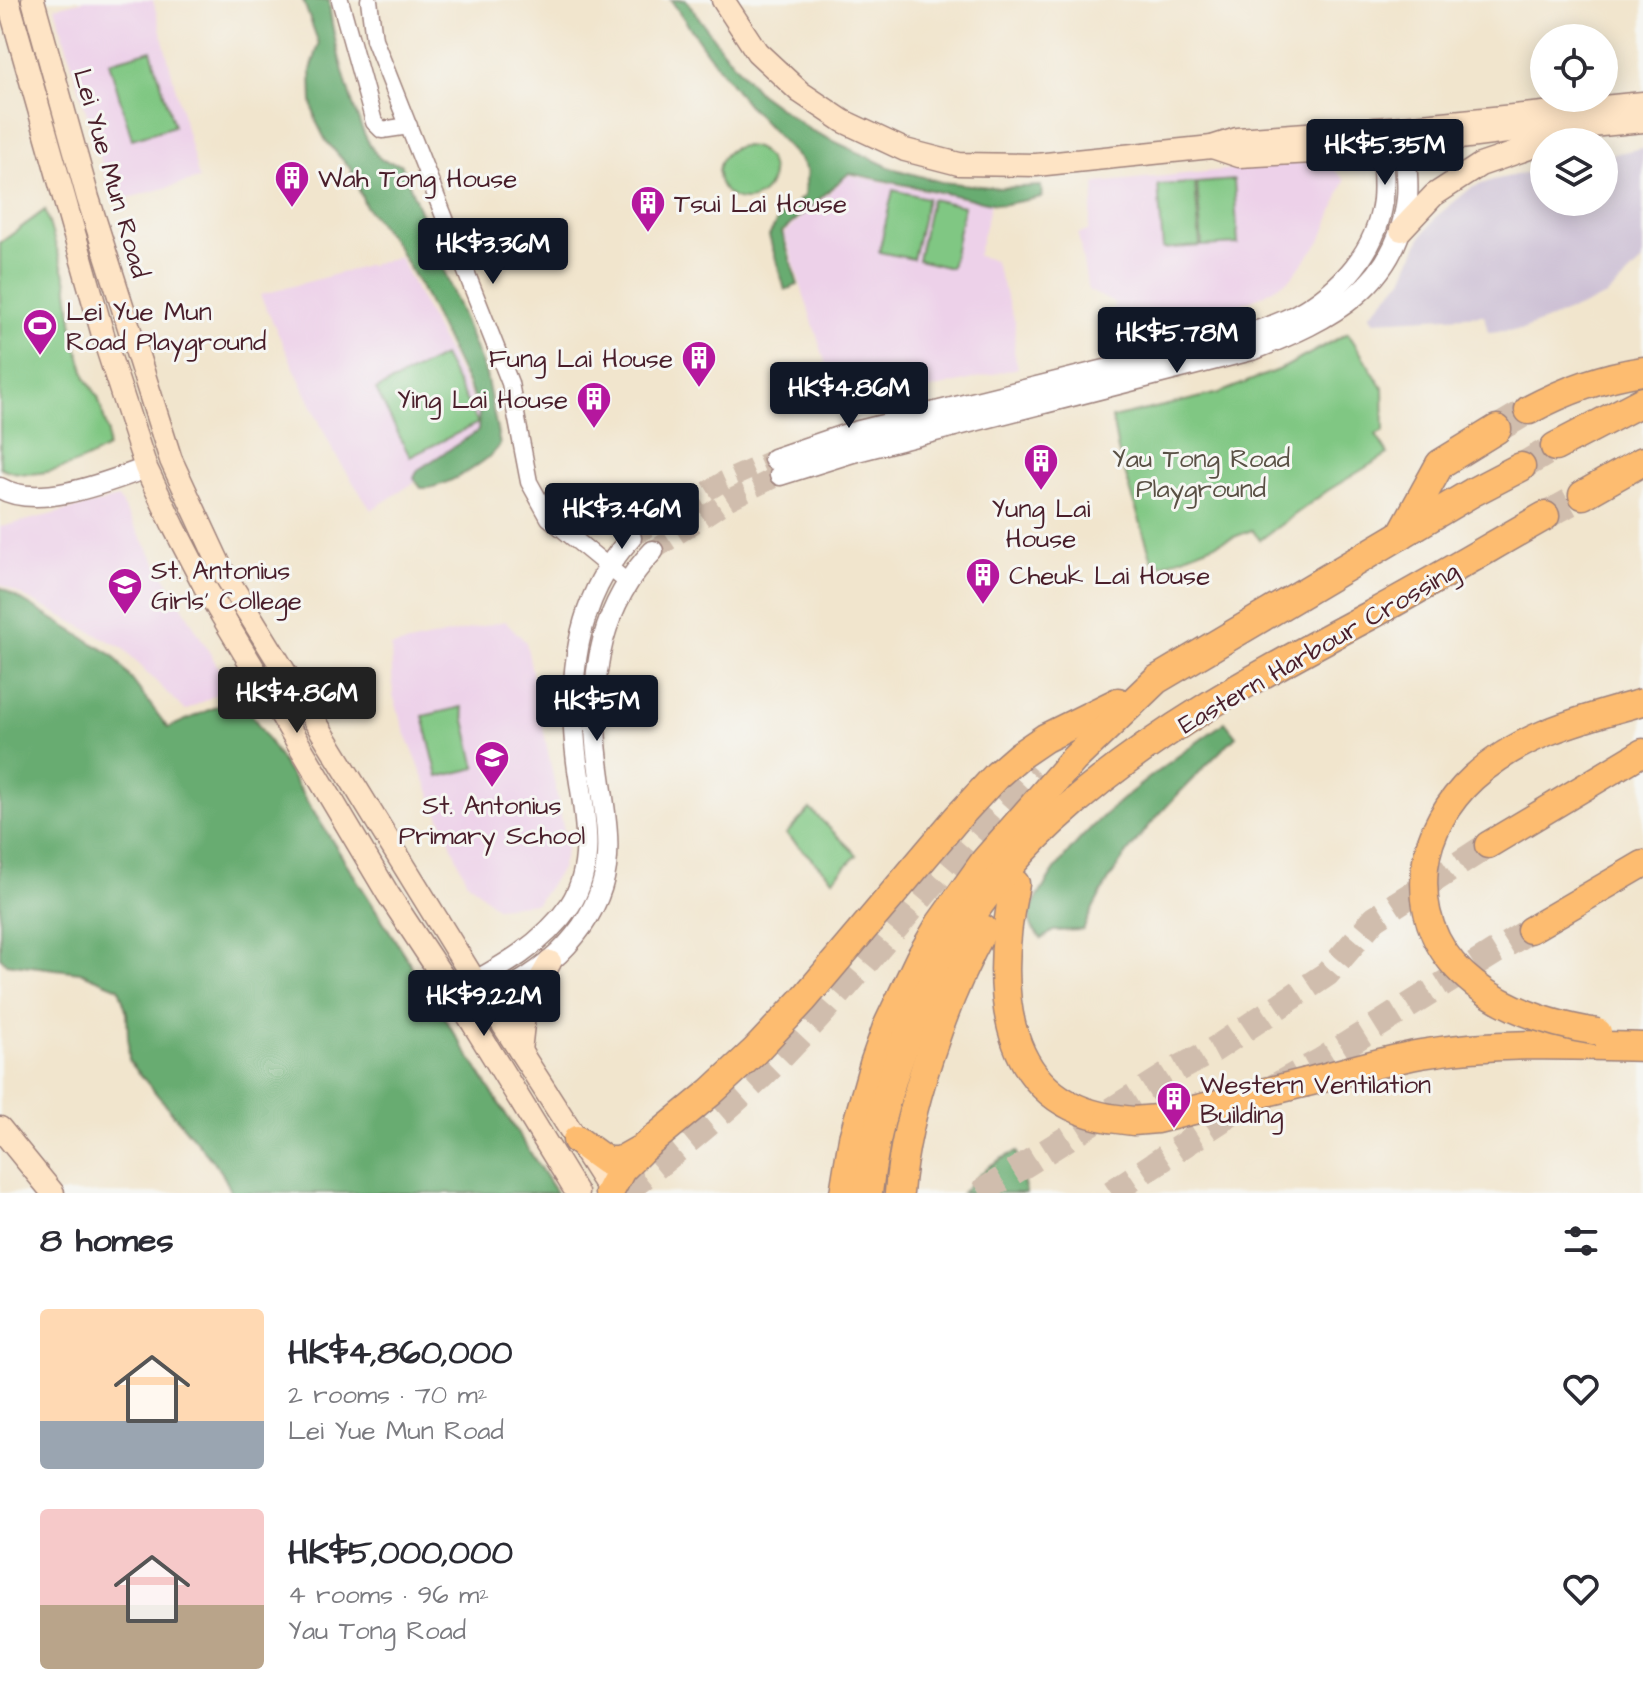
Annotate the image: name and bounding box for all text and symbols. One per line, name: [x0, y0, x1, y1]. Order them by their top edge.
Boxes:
map controls: [1530, 24, 1618, 216]
button: locate: [1530, 24, 1618, 112]
street label: Lei Yue Mun Road: [64, 65, 158, 282]
pin: HK$5.35M: [1302, 119, 1468, 187]
text: HK$5.35M: [1324, 127, 1446, 163]
button: layers: [1530, 128, 1618, 216]
building icon: Wah Tong House: [273, 159, 311, 209]
place label: Wah Tong House: [318, 161, 517, 199]
building icon: Tsui Lai House: [629, 184, 667, 234]
place label: Tsui Lai House: [674, 186, 847, 222]
pin: HK$3.36M: [410, 218, 576, 286]
text: HK$3.36M: [436, 226, 550, 262]
place label: Lei Yue Mun Road Playground: [66, 294, 266, 362]
sports icon: Lei Yue Mun Road Playground: [21, 307, 59, 357]
pin: HK$5.78M: [1094, 307, 1260, 375]
text: HK$5.78M: [1116, 315, 1238, 351]
building icon: Fung Lai House: [680, 339, 718, 389]
place label: Fung Lai House: [489, 341, 673, 379]
pin: HK$4.86M: [766, 362, 932, 430]
text: HK$4.86M: [788, 370, 910, 406]
building icon: Ying Lai House: [575, 380, 613, 430]
place label: Ying Lai House: [397, 382, 568, 420]
park label: Yau Tong Road Playground: [1112, 441, 1290, 509]
building icon: Yung Lai House: [1022, 442, 1060, 492]
pin: HK$3.46M: [539, 483, 705, 551]
text: HK$3.46M: [563, 491, 681, 527]
place label: Yung Lai House: [991, 491, 1091, 557]
place label: St. Antonius Girls' College: [151, 553, 302, 621]
street label: Eastern Harbour Crossing: [1172, 553, 1466, 745]
building icon: Cheuk Lai House: [964, 556, 1002, 606]
place label: Cheuk Lai House: [1009, 558, 1210, 594]
school or university icon: St. Antonius Girls' College: [106, 566, 144, 616]
pin: HK$4.86M: [214, 667, 380, 735]
text: HK$4.86M: [236, 675, 358, 711]
pin: HK$5M: [541, 675, 653, 743]
text: HK$5M: [554, 683, 640, 719]
school or university icon: St. Antonius Primary School: [473, 739, 511, 789]
place label: St. Antonius Primary School: [399, 788, 585, 856]
pin: HK$9.22M: [401, 970, 567, 1038]
text: HK$9.22M: [426, 978, 542, 1014]
place label: Western Ventilation Building: [1200, 1067, 1431, 1135]
building icon: Western Ventilation Building: [1155, 1080, 1193, 1130]
text: 8 homes: [40, 1217, 174, 1265]
icon: filters: [1559, 1219, 1603, 1263]
text: HK$4,860,000: [288, 1329, 513, 1377]
icon: home: [104, 1341, 200, 1437]
icon: heart: [1559, 1367, 1603, 1411]
text: 2 rooms · 70 m²: [288, 1377, 487, 1413]
text: Lei Yue Mun Road: [288, 1413, 504, 1449]
text: HK$5,000,000: [288, 1529, 513, 1577]
icon: home: [104, 1541, 200, 1637]
icon: heart: [1559, 1567, 1603, 1611]
text: 4 rooms · 96 m²: [288, 1577, 489, 1613]
text: Yau Tong Road: [288, 1613, 466, 1649]

